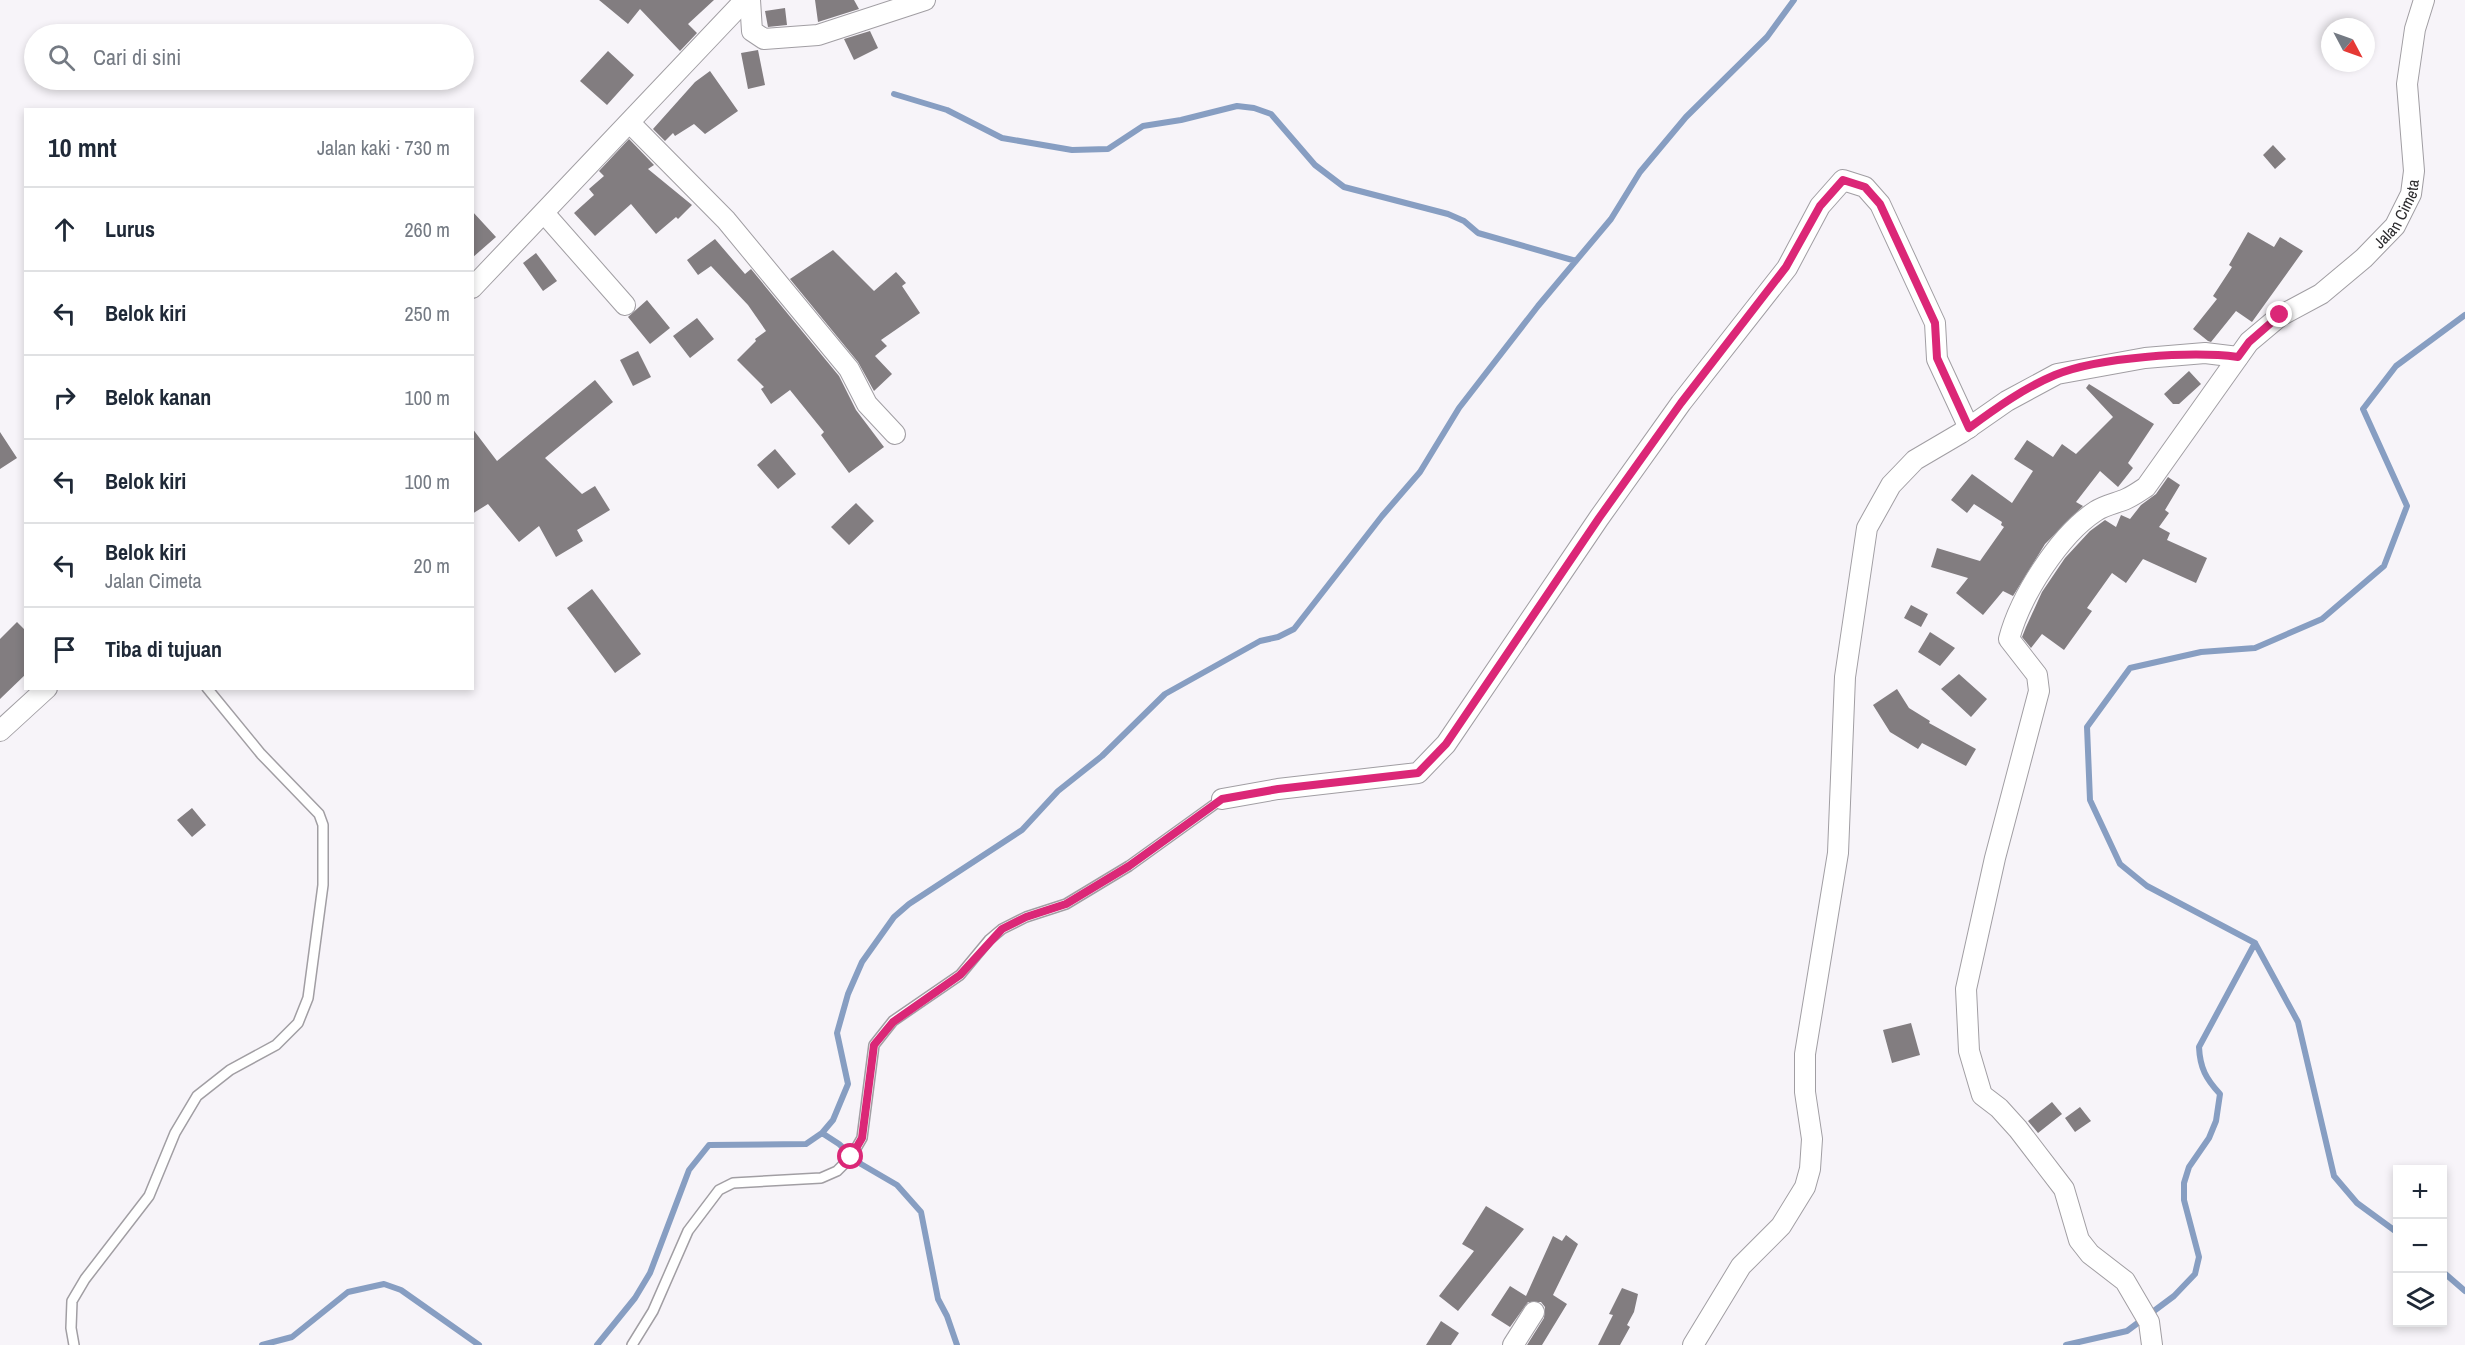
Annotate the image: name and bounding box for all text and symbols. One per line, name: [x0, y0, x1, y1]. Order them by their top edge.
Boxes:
north arrow: [2321, 18, 2375, 72]
search box: [24, 24, 474, 90]
icon: search: [45, 41, 78, 74]
text: Cari di sini: [93, 42, 181, 72]
text: 10 mnt: [48, 130, 117, 165]
text: Jalan kaki · 730 m: [317, 134, 450, 161]
street label: Jalan Cimeta: [2368, 177, 2424, 253]
icon: ahead: [48, 213, 81, 246]
text: Lurus: [105, 214, 155, 244]
text: 260 m: [404, 216, 450, 243]
icon: left: [48, 297, 81, 330]
text: Belok kiri: [105, 298, 186, 328]
text: 250 m: [404, 300, 450, 327]
route end: [2266, 301, 2292, 327]
icon: right: [48, 381, 81, 414]
text: Belok kanan: [105, 382, 211, 412]
text: 100 m: [404, 384, 450, 411]
icon: left: [48, 465, 81, 498]
text: Belok kiri: [105, 466, 186, 496]
text: 100 m: [404, 468, 450, 495]
text: Belok kiri: [105, 537, 186, 567]
icon: left: [48, 549, 81, 582]
text: 20 m: [414, 552, 450, 579]
text: Jalan Cimeta: [105, 567, 202, 594]
icon: arrive: [48, 633, 81, 666]
text: Tiba di tujuan: [105, 634, 222, 664]
route start: [837, 1143, 863, 1169]
map controls: [2393, 1165, 2447, 1327]
button: +: [2393, 1165, 2447, 1219]
button: −: [2393, 1219, 2447, 1273]
button: layers: [2393, 1273, 2447, 1327]

